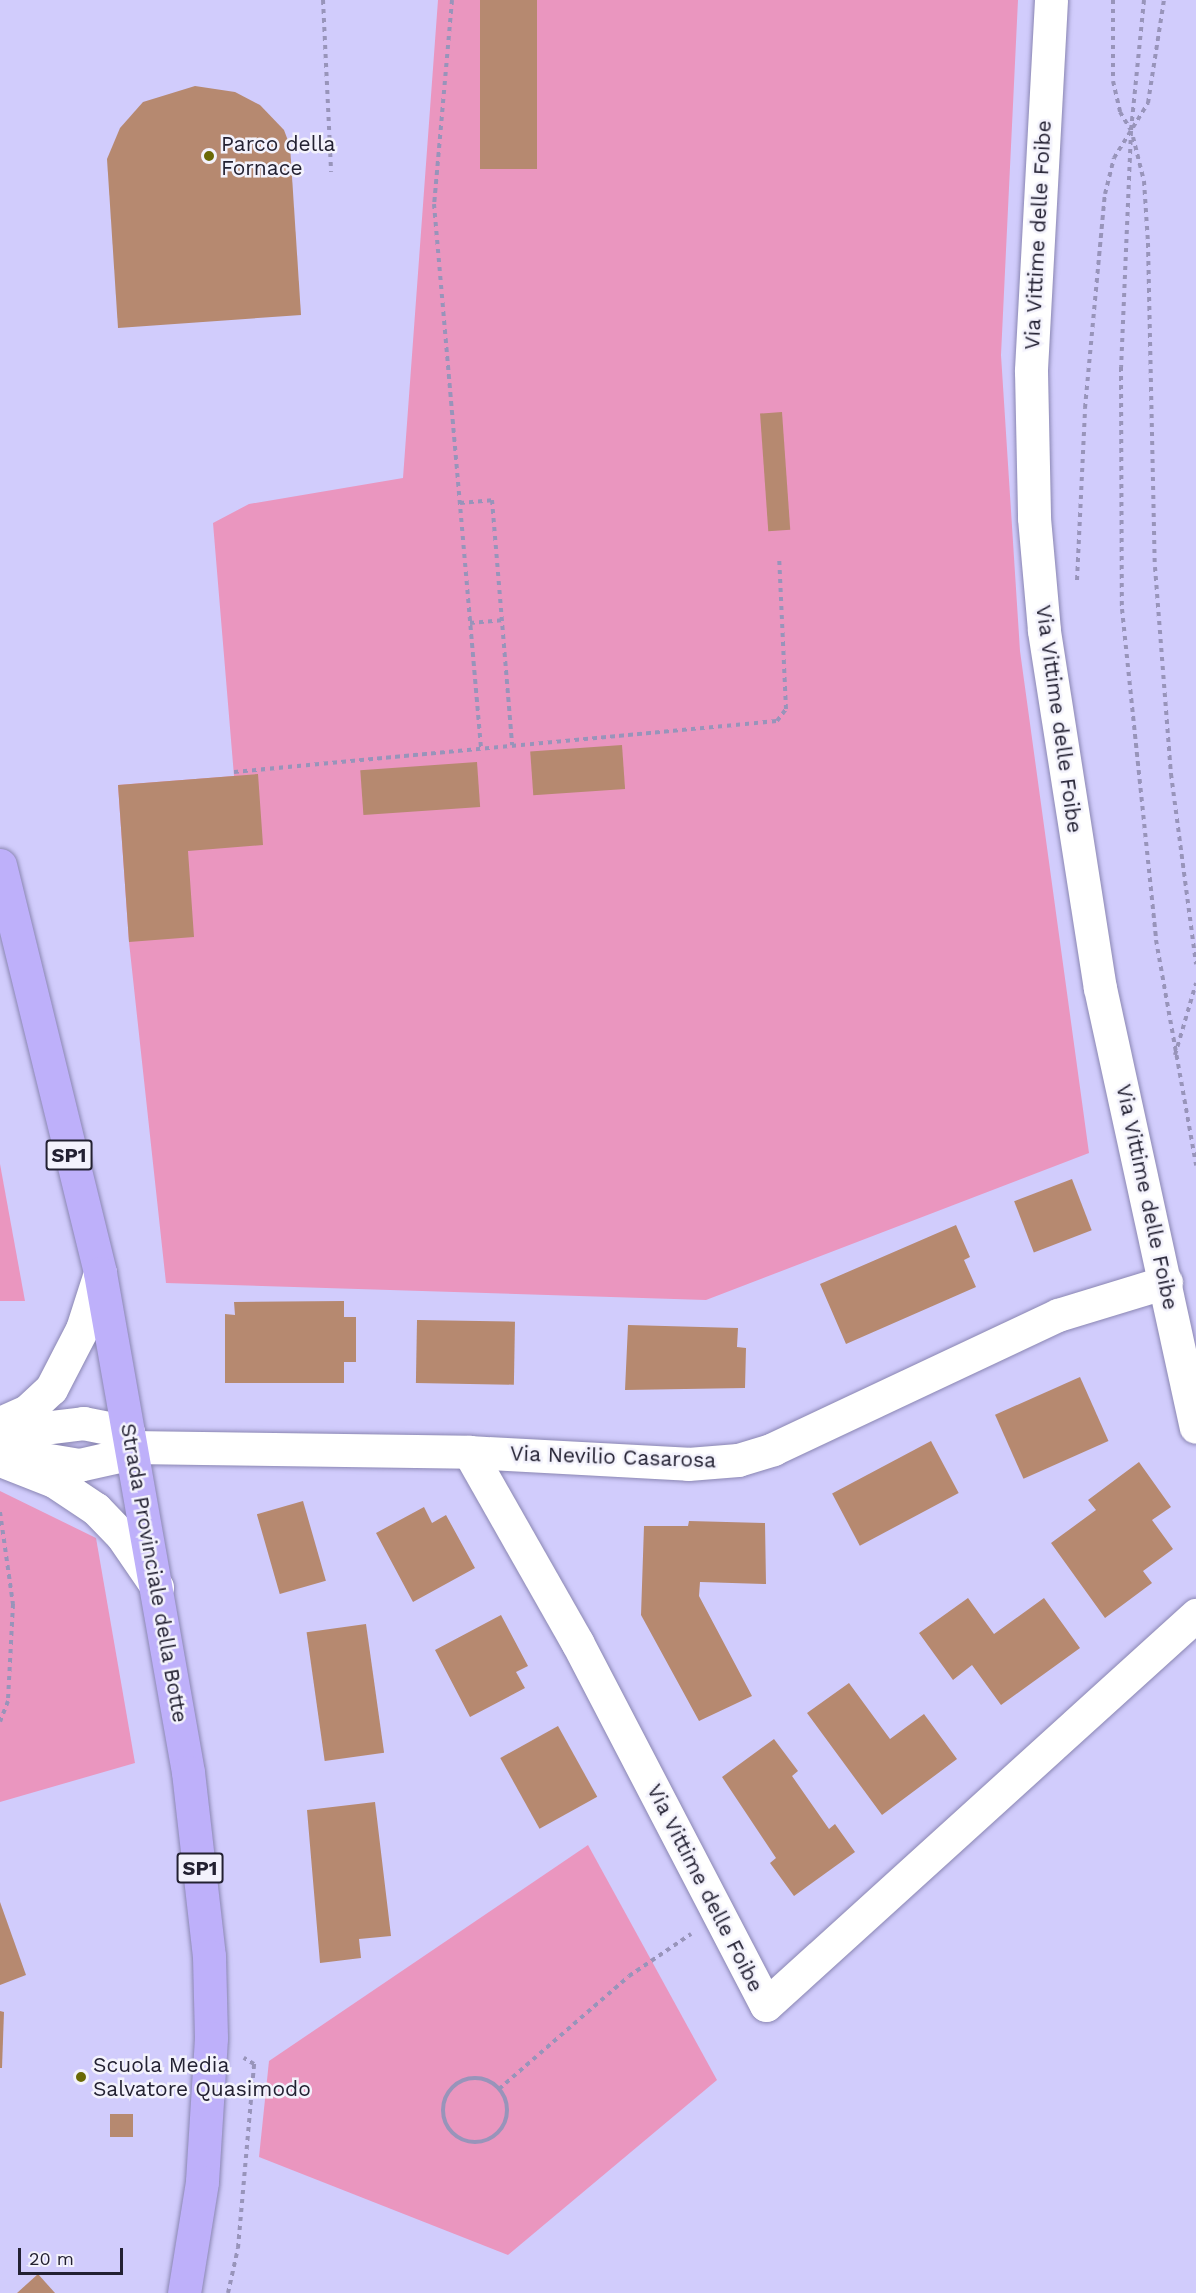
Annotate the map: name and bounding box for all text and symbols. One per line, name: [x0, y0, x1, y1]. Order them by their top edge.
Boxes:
street label: Via Vittime delle Foibe: [1019, 119, 1057, 351]
place label: Parco della Fornace: [221, 131, 335, 181]
marker: Parco della Fornace: [202, 149, 216, 163]
street label: Via Vittime delle Foibe: [1030, 603, 1088, 835]
street label: Via Vittime delle Foibe: [1111, 1081, 1183, 1313]
road number: SP1: [45, 1138, 93, 1172]
street label: Strada Provinciale della Botte: [115, 1421, 193, 1725]
street label: Via Nevilio Casarosa: [509, 1441, 717, 1473]
street label: Via Vittime delle Foibe: [641, 1779, 769, 1997]
road number: SP1: [176, 1851, 224, 1885]
place label: Scuola Media Salvatore Quasimodo: [93, 2052, 311, 2102]
marker: Scuola Media Salvatore Quasimodo: [74, 2070, 88, 2084]
scale bar: [21, 2236, 126, 2274]
text: 20 m: [29, 2248, 74, 2269]

